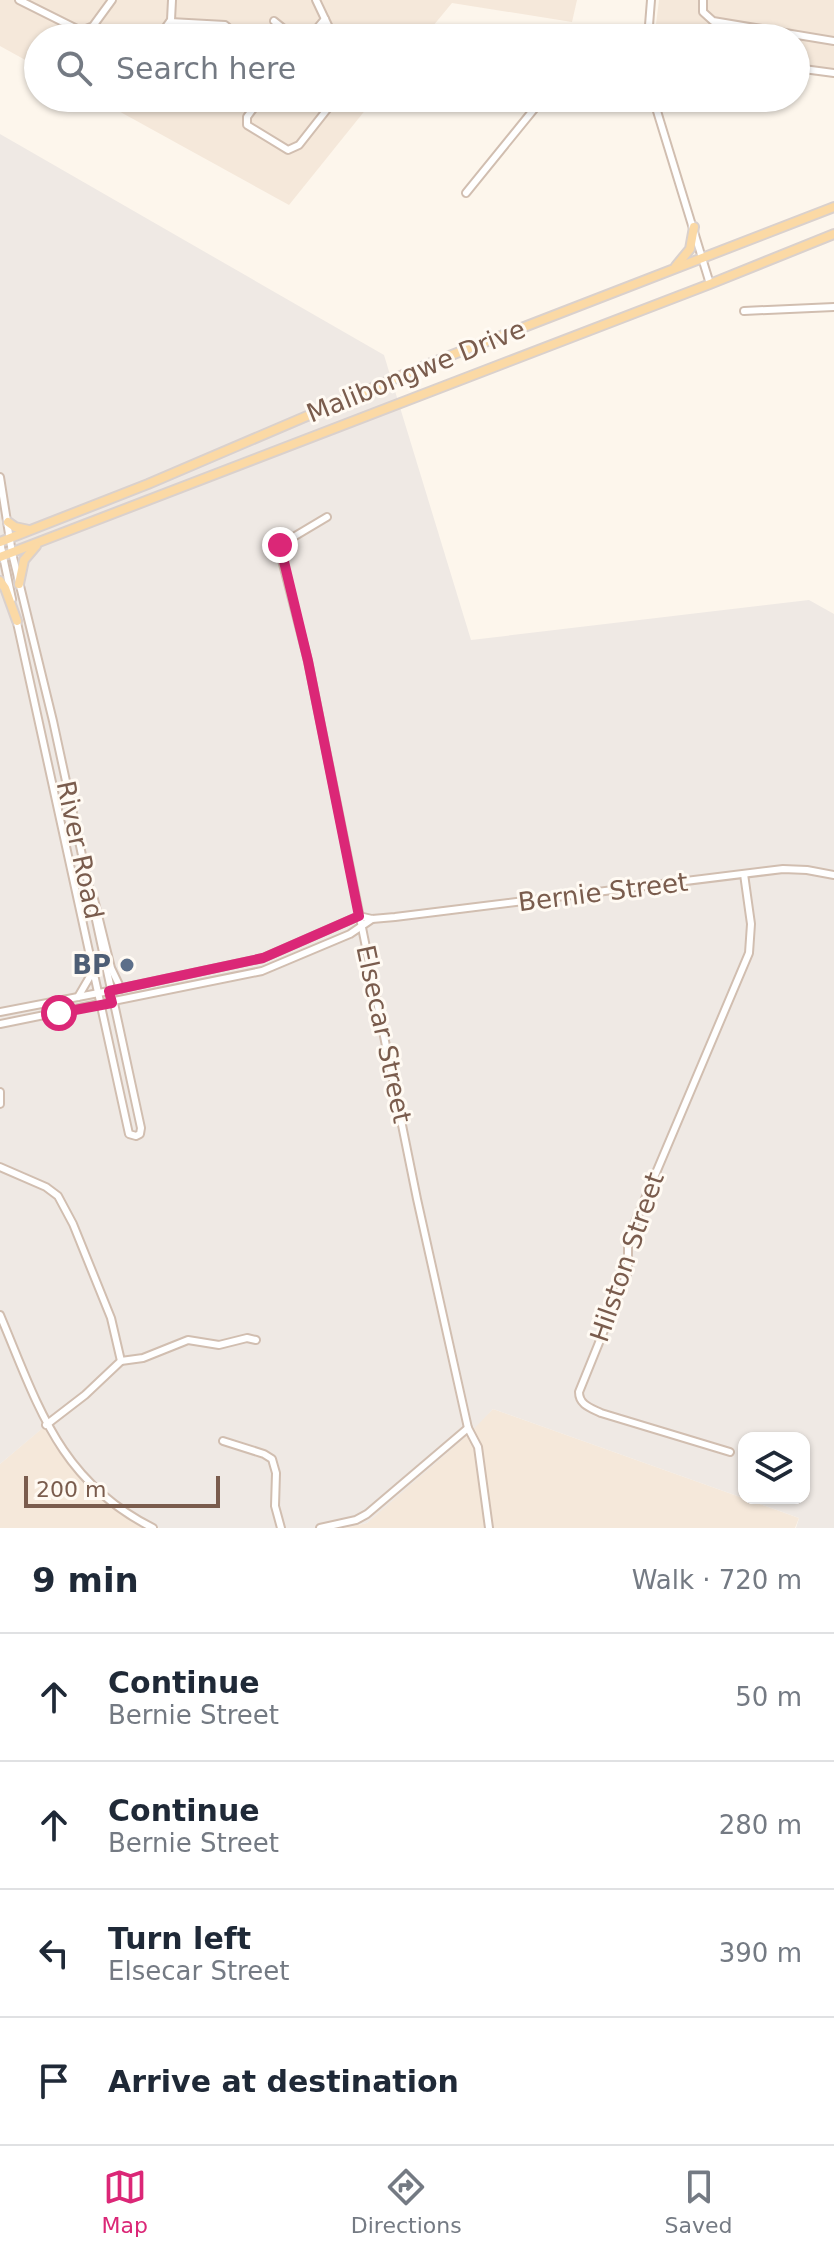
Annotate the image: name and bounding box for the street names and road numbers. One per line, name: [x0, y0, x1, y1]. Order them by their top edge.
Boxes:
street label: Malibongwe Drive: [302, 313, 530, 429]
street label: River Road: [51, 778, 109, 922]
street label: Bernie Street: [516, 867, 690, 917]
street label: Elsecar Street: [350, 942, 418, 1126]
street label: Hilston Street: [584, 1168, 670, 1346]

